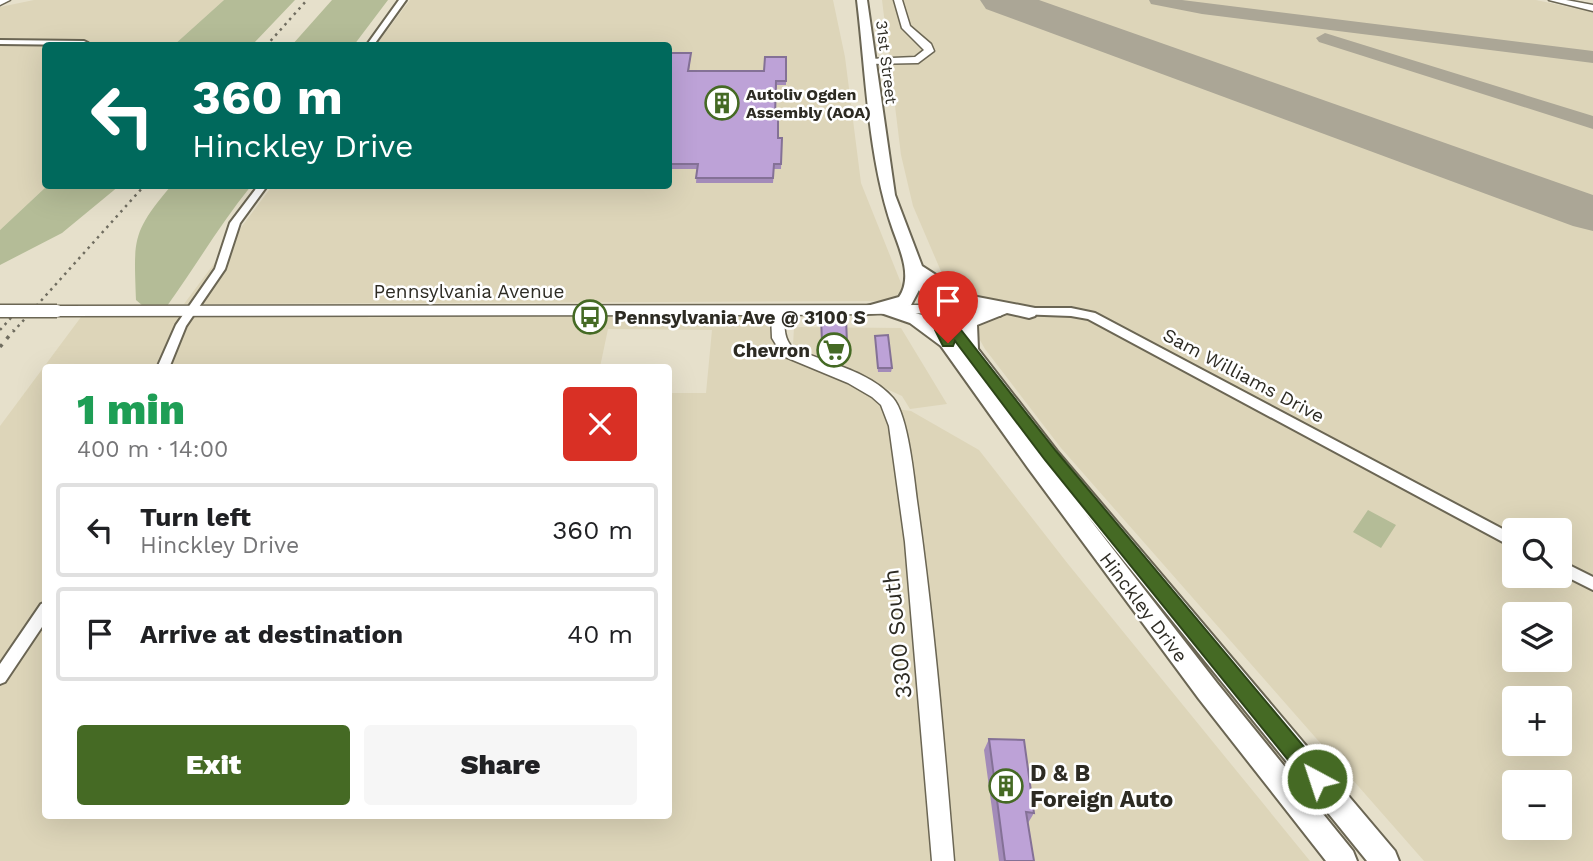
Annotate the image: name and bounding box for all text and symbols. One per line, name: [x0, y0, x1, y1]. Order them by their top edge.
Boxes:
street label: 31st Street: [872, 19, 901, 105]
text: 360 m: [192, 68, 343, 126]
icon: left: [77, 70, 168, 161]
building icon: Autoliv Ogden Assembly (AOA): [703, 84, 741, 122]
place label: Autoliv Ogden Assembly (AOA): [746, 85, 871, 122]
text: Hinckley Drive: [192, 127, 414, 165]
pin: [918, 271, 978, 343]
street label: Pennsylvania Avenue: [373, 280, 565, 303]
icon: arrive: [929, 282, 967, 320]
bus stop icon: Pennsylvania Ave @ 3100 S: [571, 298, 609, 336]
place label: Pennsylvania Ave @ 3100 S: [614, 306, 866, 329]
street label: Sam Williams Drive: [1159, 323, 1328, 428]
supermarket icon: Chevron: [815, 331, 853, 369]
place label: Chevron: [733, 339, 810, 362]
text: 1 min: [77, 385, 185, 434]
button: close: [563, 387, 637, 461]
text: 400 m · 14:00: [77, 436, 228, 463]
text: Turn left: [140, 502, 251, 532]
icon: left: [81, 511, 119, 549]
text: 360 m: [552, 515, 633, 545]
map controls: [1502, 518, 1572, 840]
button: search: [1502, 518, 1572, 588]
text: Hinckley Drive: [140, 532, 299, 559]
street label: Hinckley Drive: [1095, 548, 1192, 667]
street label: 3300 South: [877, 568, 918, 700]
button: layers: [1502, 602, 1572, 672]
icon: arrive: [81, 615, 119, 653]
text: Arrive at destination: [140, 619, 403, 649]
text: 40 m: [567, 619, 633, 649]
button: +: [1502, 686, 1572, 756]
button: Exit: [77, 725, 350, 805]
button: Share: [364, 725, 637, 805]
position arrow: [1280, 742, 1354, 816]
place label: D & B Foreign Auto: [1030, 760, 1173, 813]
building icon: D & B Foreign Auto: [987, 767, 1025, 805]
button: −: [1502, 770, 1572, 840]

